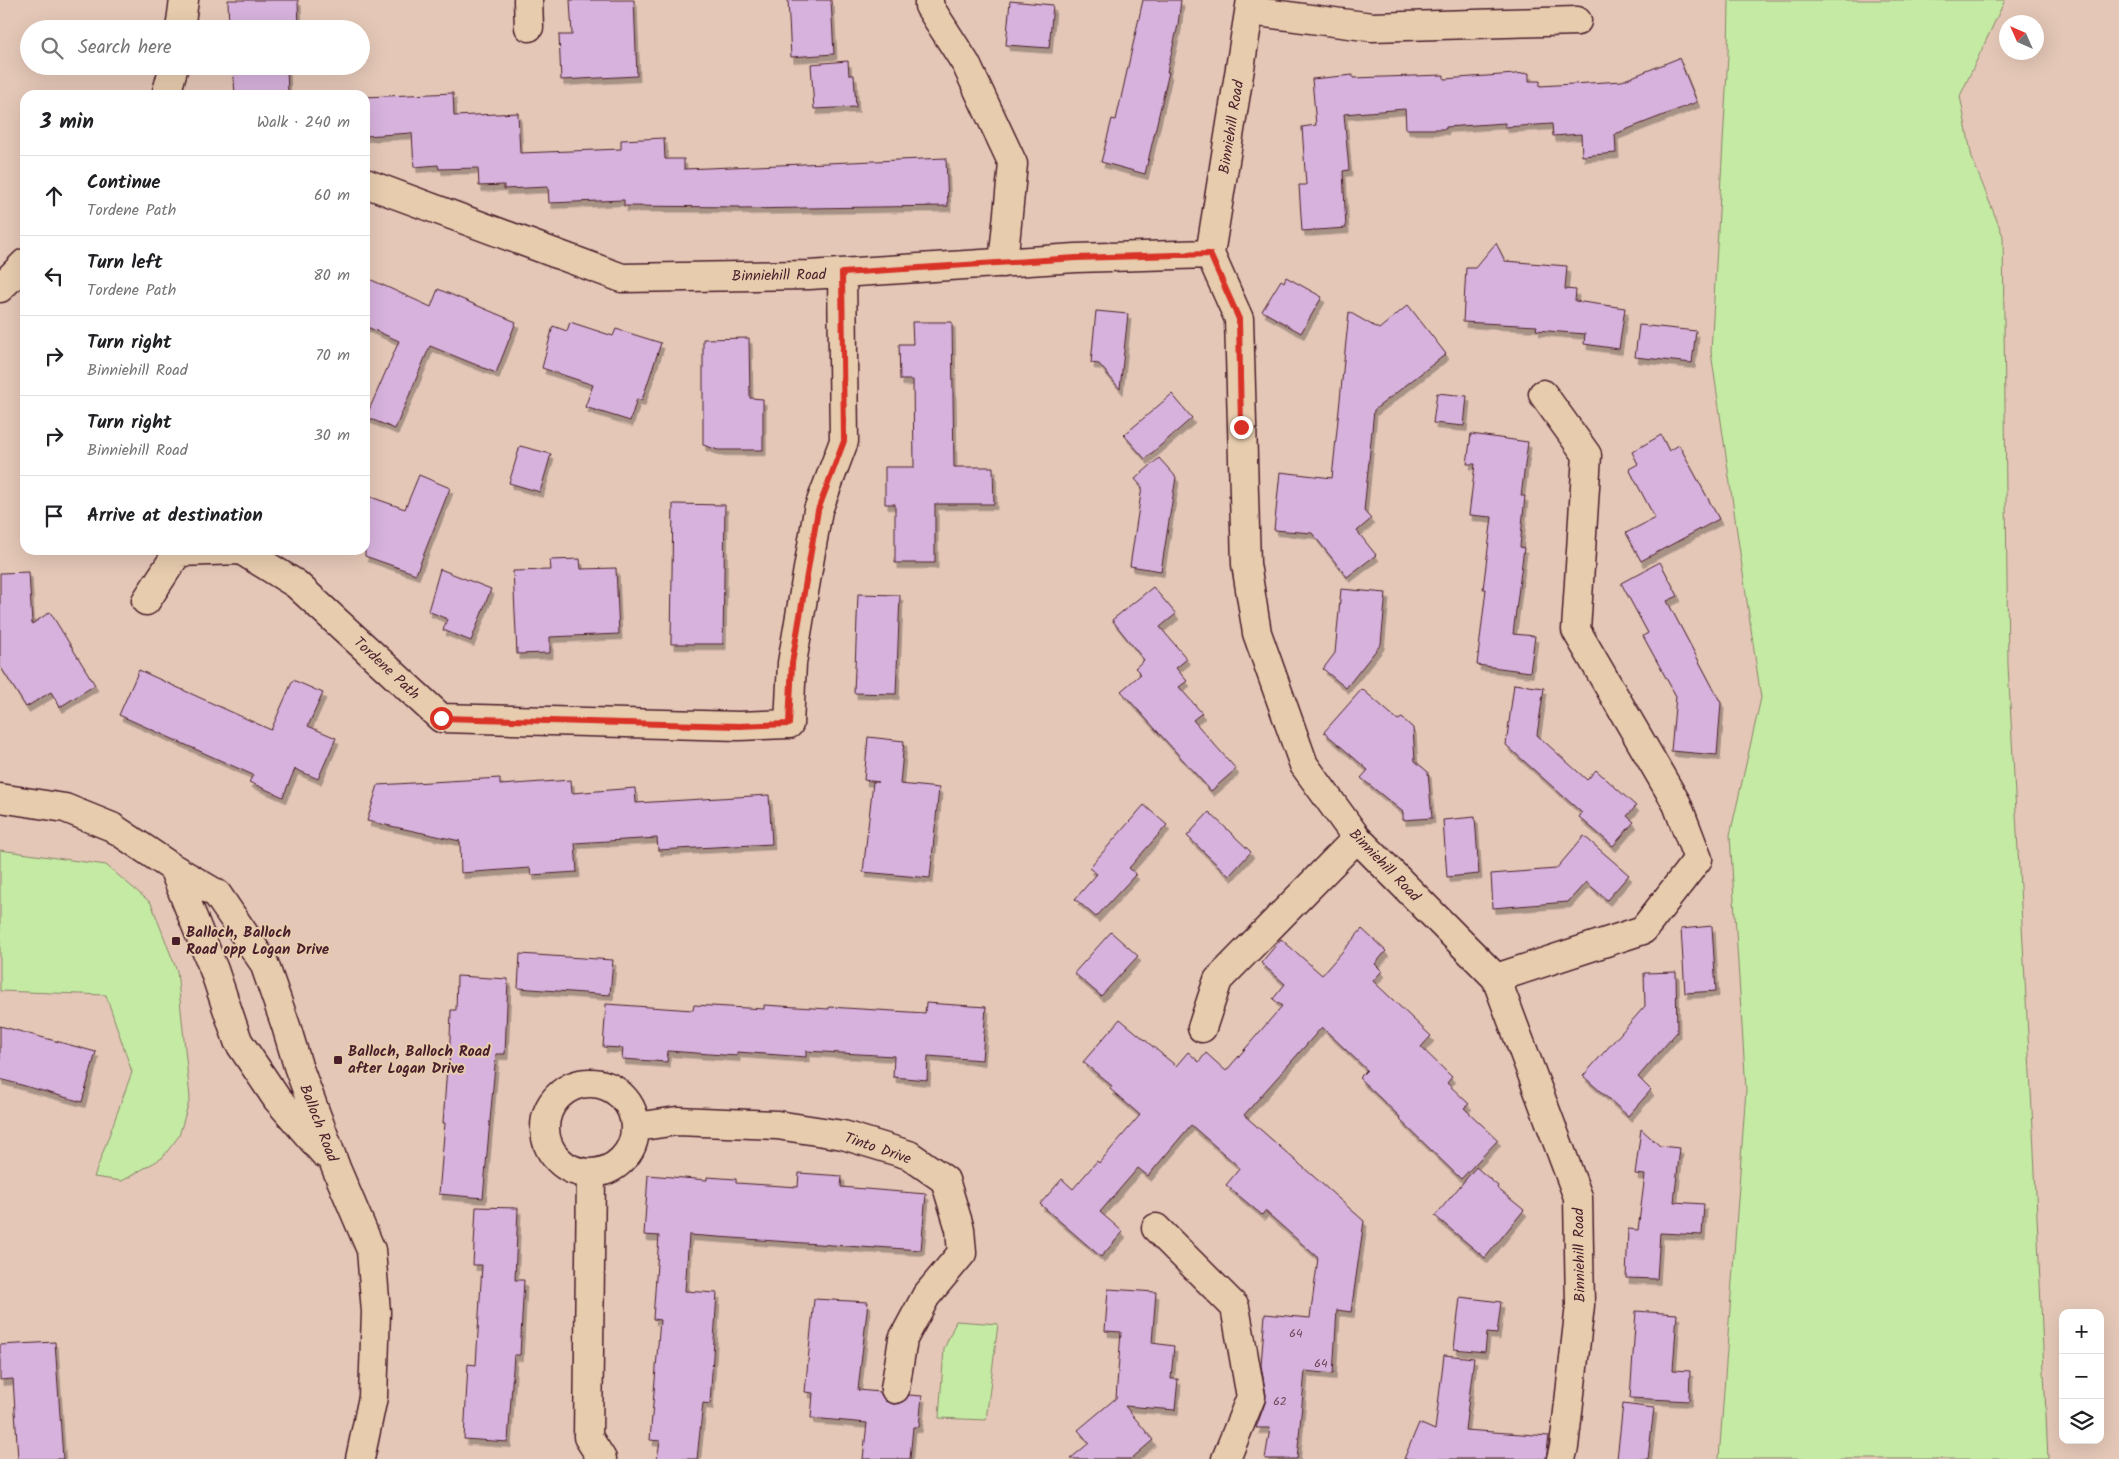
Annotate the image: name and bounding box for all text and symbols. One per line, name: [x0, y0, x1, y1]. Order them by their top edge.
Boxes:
north arrow: [1999, 15, 2044, 60]
search box: [20, 20, 370, 75]
text: Search here: [78, 33, 172, 63]
icon: search: [38, 34, 66, 62]
street label: Binniehill Road: [1213, 78, 1251, 176]
text: 3 min: [40, 106, 94, 139]
text: Walk · 240 m: [257, 110, 350, 135]
text: Continue: [87, 168, 160, 198]
icon: ahead: [40, 182, 68, 210]
text: 60 m: [314, 183, 350, 208]
text: Tordene Path: [87, 198, 176, 223]
text: Turn left: [87, 248, 162, 278]
icon: left: [40, 262, 68, 290]
text: 80 m: [313, 263, 350, 288]
street label: Binniehill Road: [732, 263, 827, 289]
text: Tordene Path: [87, 278, 176, 303]
text: Turn right: [87, 328, 172, 358]
icon: right: [40, 342, 68, 370]
text: 70 m: [315, 343, 350, 368]
text: Binniehill Road: [87, 358, 188, 383]
text: Turn right: [87, 408, 172, 438]
route end: [1230, 416, 1253, 439]
icon: right: [40, 422, 68, 450]
text: 30 m: [314, 423, 350, 448]
text: Binniehill Road: [87, 438, 188, 463]
text: Arrive at destination: [87, 501, 263, 531]
icon: arrive: [40, 502, 68, 530]
street label: Tordene Path: [347, 631, 425, 706]
route start: [430, 707, 453, 730]
street label: Binniehill Road: [1343, 823, 1426, 908]
place label: Balloch, Balloch Road opp Logan Drive: [186, 921, 330, 962]
marker: Balloch, Balloch Road opp Logan Drive: [170, 935, 182, 947]
place label: Balloch, Balloch Road after Logan Drive: [348, 1040, 491, 1081]
marker: Balloch, Balloch Road after Logan Drive: [332, 1054, 344, 1066]
street label: Balloch Road: [292, 1081, 344, 1166]
street label: Tinto Drive: [841, 1126, 915, 1172]
street label: Binniehill Road: [1567, 1207, 1593, 1302]
map controls: [2059, 1309, 2104, 1444]
button: +: [2059, 1309, 2104, 1354]
house number: 64: [1289, 1324, 1303, 1343]
house number: 64: [1314, 1354, 1328, 1373]
button: −: [2059, 1354, 2104, 1399]
house number: 62: [1273, 1392, 1287, 1411]
button: layers: [2059, 1399, 2104, 1444]

